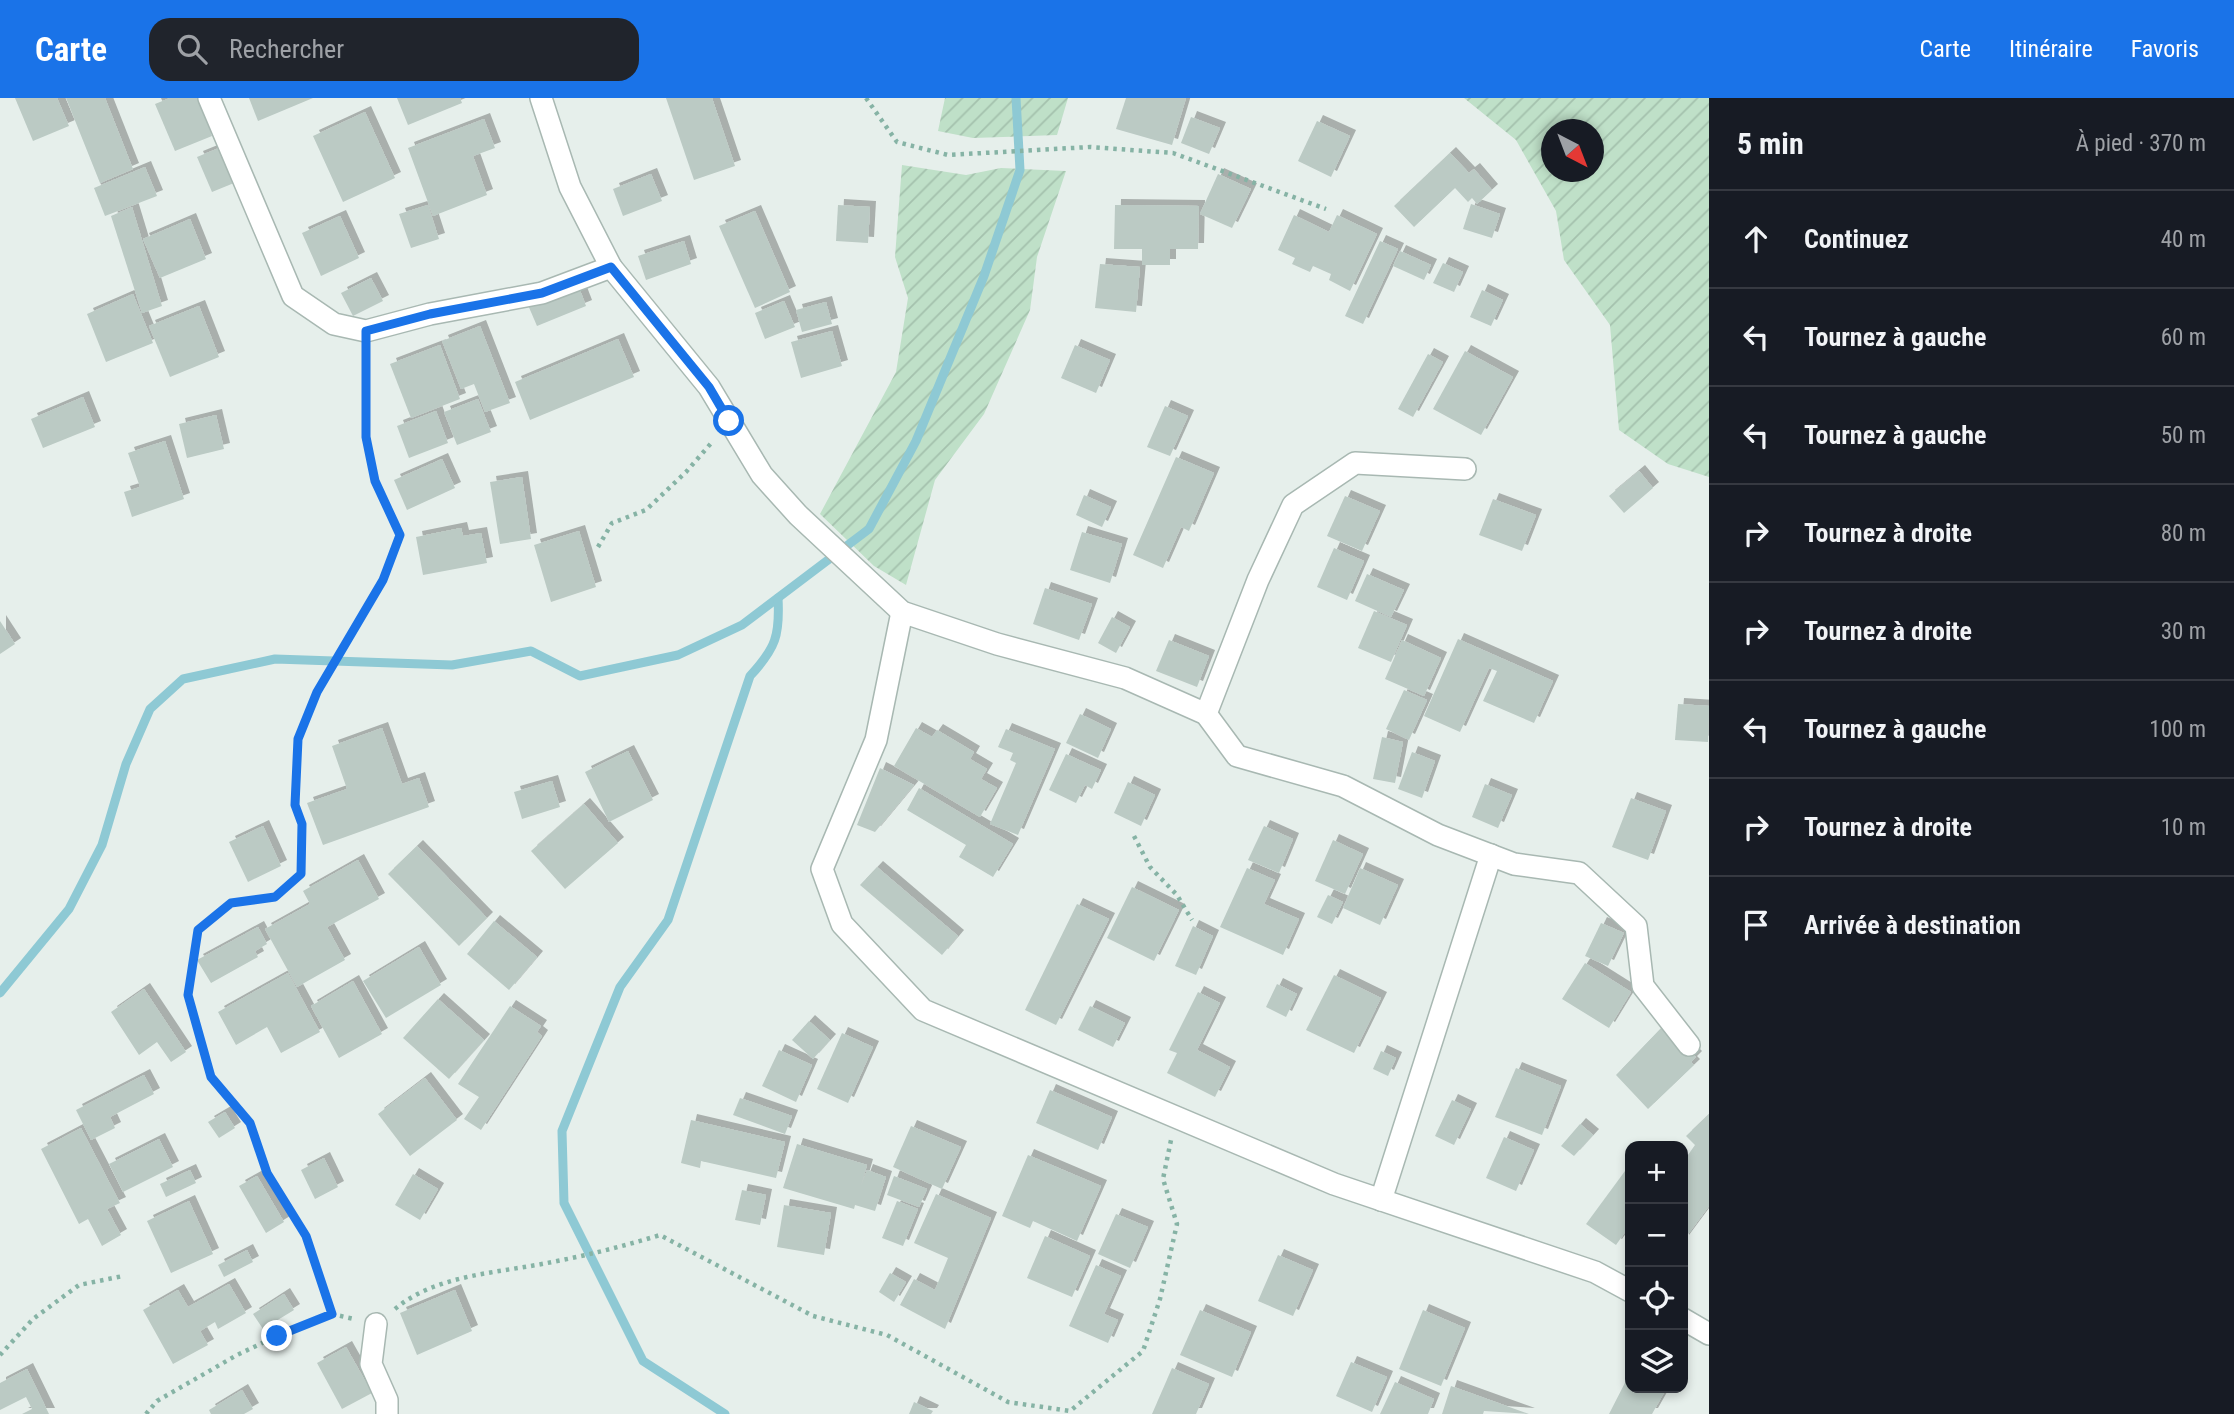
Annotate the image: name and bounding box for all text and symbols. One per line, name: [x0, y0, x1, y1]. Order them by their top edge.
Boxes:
search box: [149, 18, 639, 81]
text: Carte: [35, 30, 107, 69]
icon: search: [173, 30, 211, 68]
text: Rechercher: [229, 34, 344, 64]
text: Carte: [1920, 35, 1971, 63]
text: Itinéraire: [2009, 35, 2093, 63]
text: Favoris: [2131, 35, 2199, 63]
north arrow: [1541, 119, 1604, 182]
text: 5 min: [1737, 126, 1804, 161]
text: À pied · 370 m: [2076, 130, 2206, 157]
icon: ahead: [1737, 220, 1775, 258]
text: Continuez: [1804, 224, 1909, 254]
text: 40 m: [2161, 226, 2206, 253]
icon: left: [1737, 318, 1775, 356]
text: Tournez à gauche: [1804, 322, 1986, 352]
text: 60 m: [2161, 324, 2206, 351]
route start: [713, 405, 744, 436]
icon: left: [1737, 416, 1775, 454]
text: Tournez à gauche: [1804, 420, 1986, 450]
text: 50 m: [2161, 422, 2206, 449]
icon: right: [1737, 514, 1775, 552]
text: Tournez à droite: [1804, 518, 1972, 548]
text: 80 m: [2161, 520, 2206, 547]
icon: right: [1737, 612, 1775, 650]
text: Tournez à droite: [1804, 616, 1972, 646]
text: 30 m: [2161, 618, 2206, 645]
icon: left: [1737, 710, 1775, 748]
text: Tournez à gauche: [1804, 714, 1986, 744]
text: 100 m: [2149, 716, 2206, 743]
icon: right: [1737, 808, 1775, 846]
text: Tournez à droite: [1804, 812, 1972, 842]
text: 10 m: [2161, 814, 2206, 841]
icon: arrive: [1737, 906, 1775, 944]
text: Arrivée à destination: [1804, 910, 2021, 940]
map controls: [1625, 1141, 1688, 1393]
button: +: [1625, 1141, 1688, 1204]
button: −: [1625, 1204, 1688, 1267]
button: locate: [1625, 1267, 1688, 1330]
route end: [261, 1320, 292, 1351]
button: layers: [1625, 1330, 1688, 1393]

